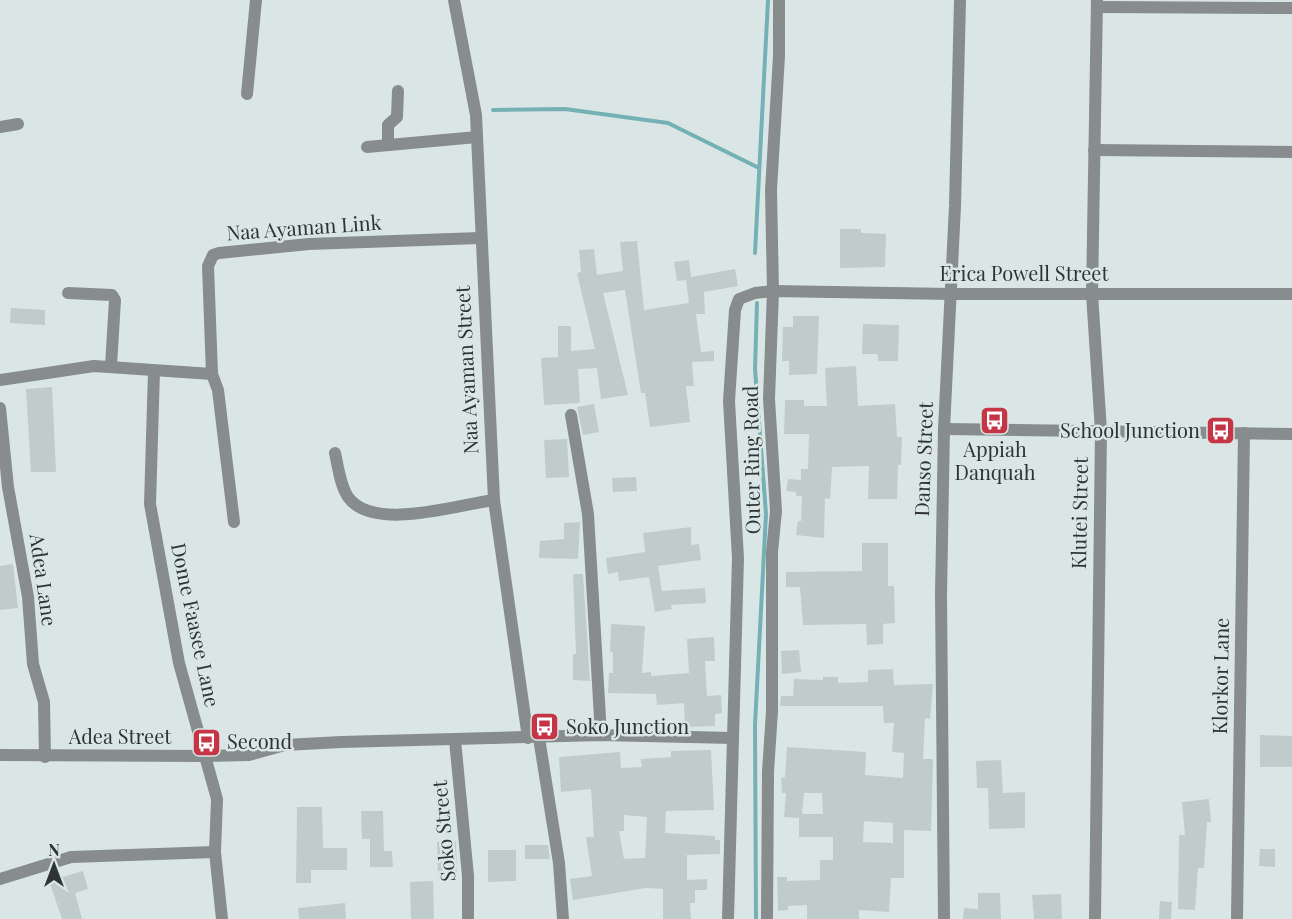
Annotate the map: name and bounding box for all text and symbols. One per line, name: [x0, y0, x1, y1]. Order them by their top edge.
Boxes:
street label: Naa Ayaman Link: [225, 208, 382, 245]
street label: Erica Powell Street: [939, 259, 1109, 286]
street label: Naa Ayaman Street: [448, 284, 483, 455]
street label: Outer Ring Road: [736, 385, 765, 535]
street label: Danso Street: [907, 400, 938, 517]
bus stop icon: Appiah Danquah: [979, 404, 1011, 436]
bus stop icon: School Junction: [1205, 415, 1237, 447]
place label: School Junction: [1060, 416, 1200, 443]
place label: Appiah Danquah: [955, 435, 1036, 485]
street label: Klutei Street: [1064, 456, 1093, 569]
street label: Adea Lane: [25, 531, 64, 628]
street label: Dome Faasee Lane: [166, 540, 227, 709]
street label: Klorkor Lane: [1205, 617, 1234, 735]
bus stop icon: Soko Junction: [529, 711, 561, 743]
place label: Soko Junction: [566, 712, 689, 739]
street label: Adea Street: [68, 722, 172, 749]
bus stop icon: Second: [190, 726, 222, 758]
place label: Second: [227, 727, 293, 754]
street label: Soko Street: [425, 778, 460, 883]
north arrow: [24, 835, 84, 895]
text: N: [48, 839, 60, 860]

